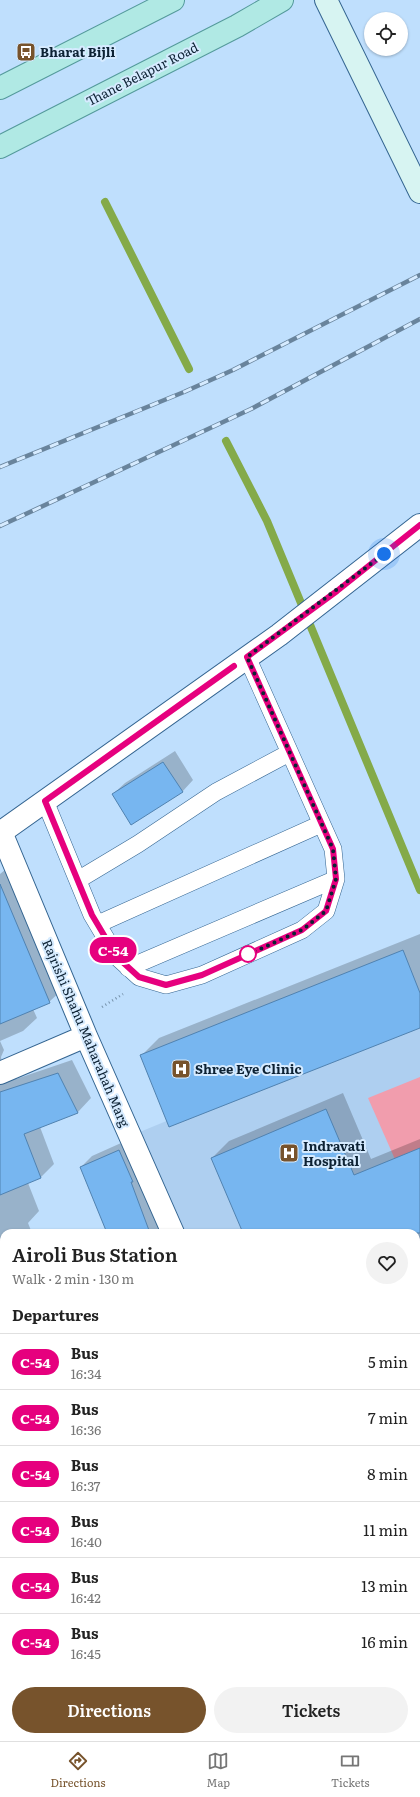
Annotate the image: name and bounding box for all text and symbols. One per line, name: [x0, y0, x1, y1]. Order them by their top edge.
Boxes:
map controls: [364, 12, 408, 56]
button: locate: [364, 12, 408, 56]
street label: Thane Belapur Road: [82, 37, 201, 110]
bus stop icon: Bharat Bijli: [15, 41, 37, 63]
place label: Bharat Bijli: [40, 42, 115, 61]
your location: [374, 544, 394, 564]
street label: Rajrishi Shahu Maharahah Marg: [38, 936, 135, 1131]
line badge: C-54: [85, 937, 141, 963]
text: C-54: [98, 940, 128, 960]
unlabelled marker: [239, 945, 257, 963]
hospital icon: Shree Eye Clinic: [170, 1058, 192, 1080]
place label: Shree Eye Clinic: [195, 1059, 301, 1078]
place label: Indravati Hospital: [303, 1136, 366, 1170]
hospital icon: Indravati Hospital: [278, 1142, 300, 1164]
text: Airoli Bus Station: [12, 1240, 178, 1268]
button: heart: [366, 1242, 408, 1284]
text: Walk · 2 min · 130 m: [12, 1269, 134, 1288]
text: Departures: [12, 1303, 99, 1326]
text: Bus: [71, 1341, 99, 1364]
text: 5 min: [368, 1350, 408, 1373]
text: C-54: [20, 1352, 51, 1372]
text: 16:34: [71, 1364, 101, 1383]
text: Bus: [71, 1397, 99, 1420]
text: 7 min: [368, 1406, 408, 1429]
text: C-54: [20, 1408, 51, 1428]
text: 16:36: [71, 1420, 101, 1439]
text: Bus: [71, 1453, 99, 1476]
text: 8 min: [367, 1462, 408, 1485]
text: C-54: [20, 1464, 51, 1484]
text: 16:37: [71, 1476, 100, 1495]
text: Bus: [71, 1509, 99, 1532]
text: 11 min: [363, 1518, 408, 1541]
text: C-54: [20, 1520, 51, 1540]
text: 16:40: [71, 1532, 102, 1551]
text: Bus: [71, 1565, 99, 1588]
text: 13 min: [361, 1574, 408, 1597]
text: C-54: [20, 1576, 51, 1596]
text: 16:42: [71, 1588, 101, 1607]
text: Bus: [71, 1621, 99, 1644]
text: 16 min: [361, 1630, 408, 1653]
text: C-54: [20, 1632, 51, 1652]
text: 16:45: [71, 1644, 101, 1663]
button: Directions: [12, 1687, 206, 1733]
button: Tickets: [214, 1687, 408, 1733]
tab: Directions: [51, 1750, 106, 1790]
tab: Map: [207, 1750, 230, 1790]
tab: Tickets: [331, 1750, 369, 1790]

